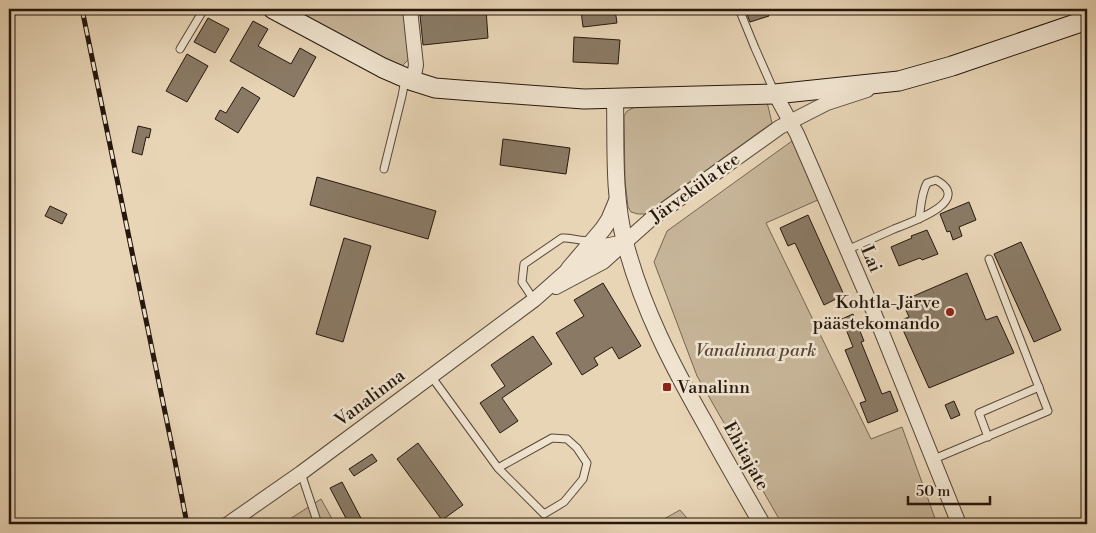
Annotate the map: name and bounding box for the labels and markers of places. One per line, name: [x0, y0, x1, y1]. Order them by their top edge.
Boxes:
place label: Kohtla-Järve päästekomando: [813, 291, 940, 335]
marker: Kohtla-Järve päästekomando: [944, 306, 956, 318]
place label: Vanalinn: [676, 376, 750, 399]
marker: Vanalinn: [661, 381, 673, 393]

